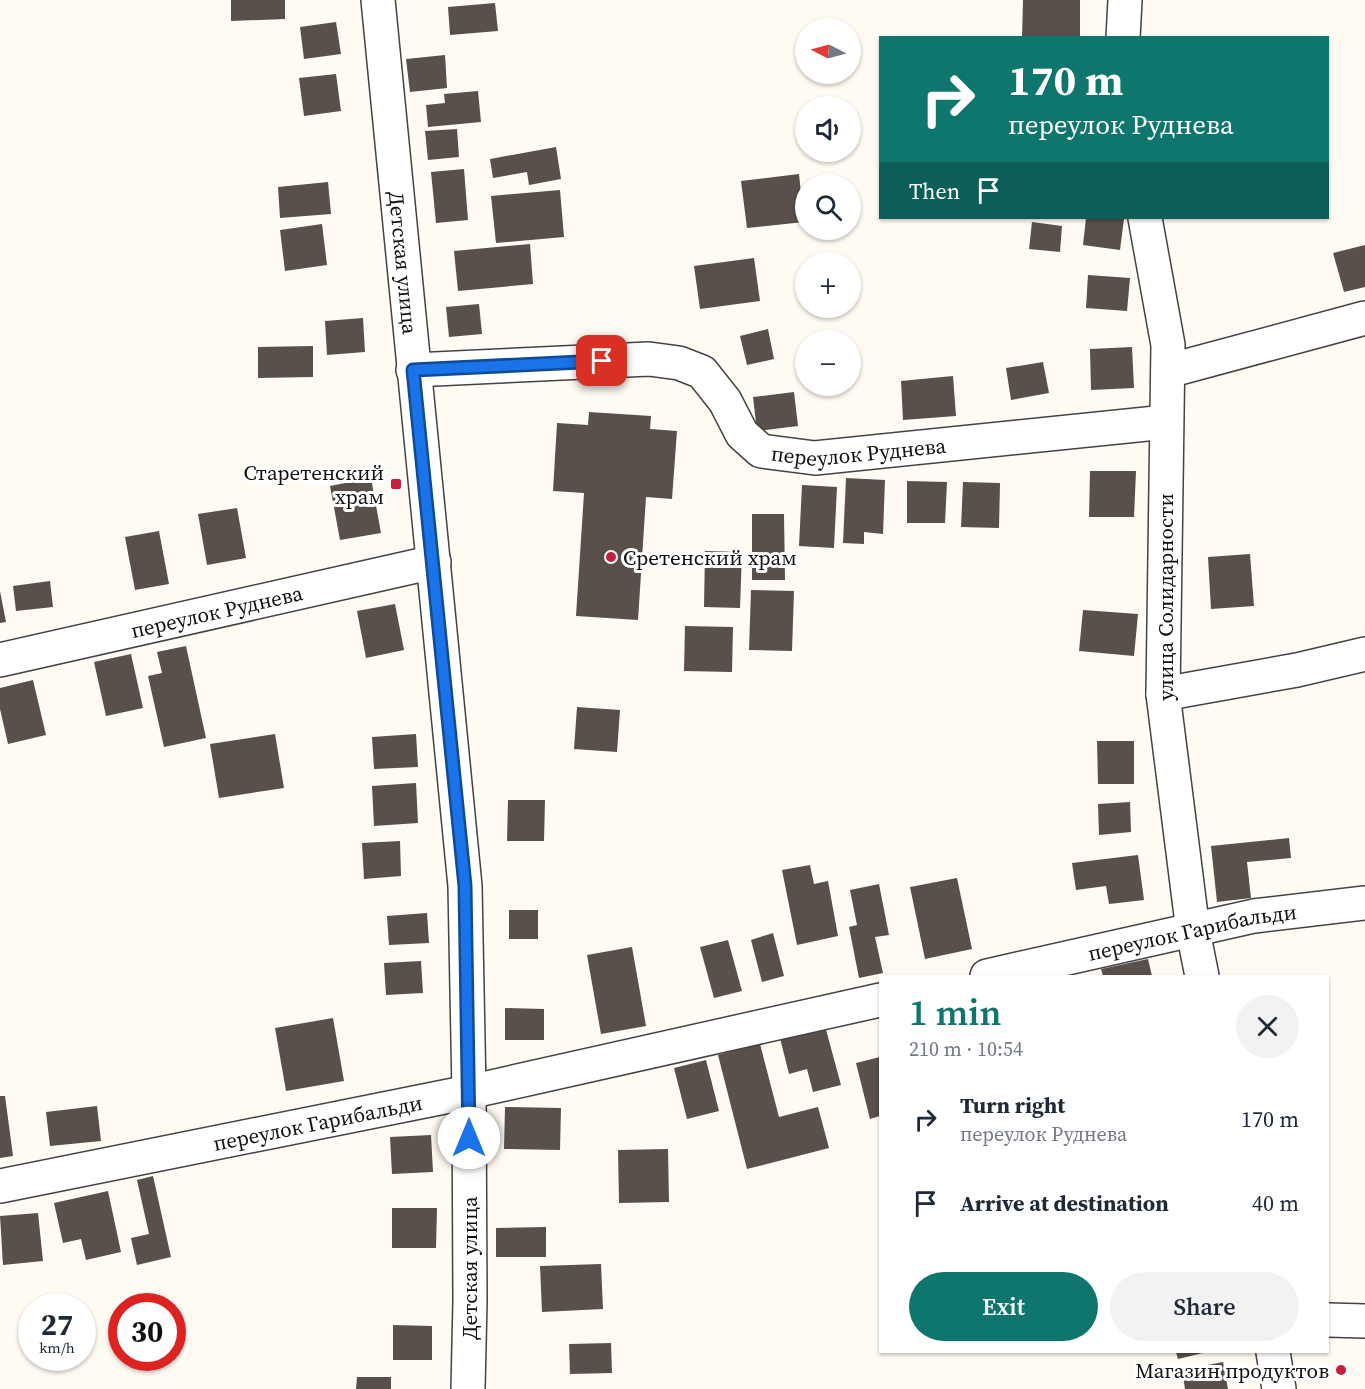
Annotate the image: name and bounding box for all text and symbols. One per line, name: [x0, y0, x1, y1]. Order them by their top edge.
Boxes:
north arrow: [795, 18, 861, 84]
map controls: [795, 18, 861, 396]
text: 170 m: [1008, 51, 1123, 109]
icon: right: [909, 60, 987, 138]
button: sound: [795, 96, 861, 162]
text: переулок Руднева: [1008, 106, 1234, 143]
button: search: [795, 174, 861, 240]
icon: arrive: [972, 174, 1005, 207]
text: Then: [909, 176, 960, 206]
street label: Детская улица: [382, 190, 425, 336]
button: +: [795, 252, 861, 318]
button: −: [795, 330, 861, 396]
pin: [576, 335, 627, 386]
icon: arrive: [585, 344, 618, 377]
street label: переулок Руднева: [769, 430, 948, 473]
place label: Старетенский храм: [243, 458, 384, 511]
marker: Старетенский храм: [389, 477, 403, 491]
street label: улица Солидарности: [1151, 493, 1180, 701]
place label: Сретенский храм: [623, 543, 797, 572]
marker: Сретенский храм: [604, 550, 618, 564]
street label: переулок Руднева: [128, 578, 306, 645]
street label: переулок Гарибальди: [1085, 897, 1298, 967]
text: 1 min: [909, 988, 1001, 1037]
button: close: [1236, 995, 1299, 1058]
text: 210 m · 10:54: [909, 1035, 1023, 1063]
street label: переулок Гарибальди: [210, 1087, 425, 1157]
text: Turn right: [960, 1090, 1065, 1120]
icon: right: [909, 1103, 942, 1136]
text: 170 m: [1241, 1104, 1299, 1134]
position arrow: [437, 1106, 501, 1170]
text: переулок Руднева: [960, 1120, 1127, 1148]
icon: arrive: [909, 1187, 942, 1220]
text: Arrive at destination: [960, 1188, 1169, 1218]
text: 40 m: [1252, 1188, 1299, 1218]
street label: Детская улица: [455, 1196, 484, 1340]
button: Exit: [909, 1272, 1098, 1341]
button: Share: [1110, 1272, 1299, 1341]
speed limit sign: 30: [108, 1293, 186, 1371]
text: 27: [41, 1304, 73, 1345]
text: km/h: [39, 1337, 75, 1358]
place label: Магазин продуктов: [1135, 1356, 1329, 1385]
marker: Магазин продуктов: [1334, 1363, 1348, 1377]

